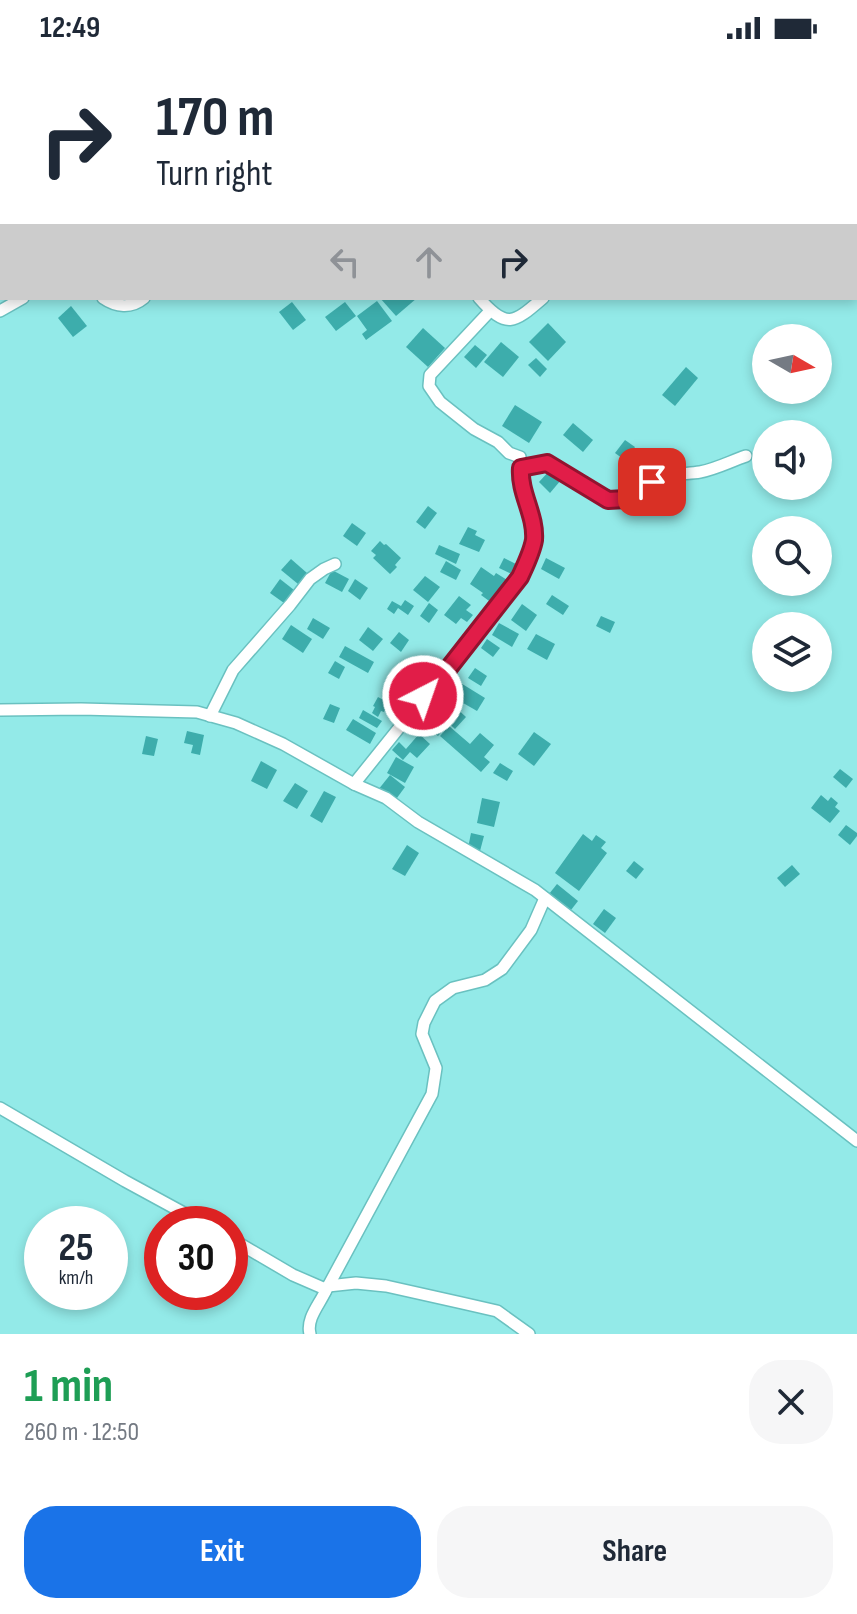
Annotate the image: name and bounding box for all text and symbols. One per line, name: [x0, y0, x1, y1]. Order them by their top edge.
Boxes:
text: 12:49: [40, 10, 100, 46]
text: 170 m: [156, 85, 274, 152]
icon: right: [24, 88, 128, 192]
text: Turn right: [156, 153, 273, 196]
icon: left: [323, 240, 367, 284]
icon: ahead: [407, 240, 451, 284]
icon: right: [491, 240, 535, 284]
north arrow: [752, 324, 832, 404]
map controls: [752, 324, 832, 692]
button: sound: [752, 420, 832, 500]
pin: [618, 448, 686, 516]
icon: arrive: [630, 460, 674, 504]
button: search: [752, 516, 832, 596]
button: layers: [752, 612, 832, 692]
position arrow: [381, 654, 465, 738]
speed limit sign: 30: [144, 1206, 248, 1310]
text: 25: [58, 1224, 94, 1272]
text: km/h: [59, 1266, 93, 1290]
text: 1 min: [24, 1358, 113, 1415]
button: close: [749, 1360, 833, 1444]
text: 260 m · 12:50: [24, 1417, 139, 1448]
button: Exit: [24, 1506, 421, 1598]
button: Share: [437, 1506, 833, 1598]

